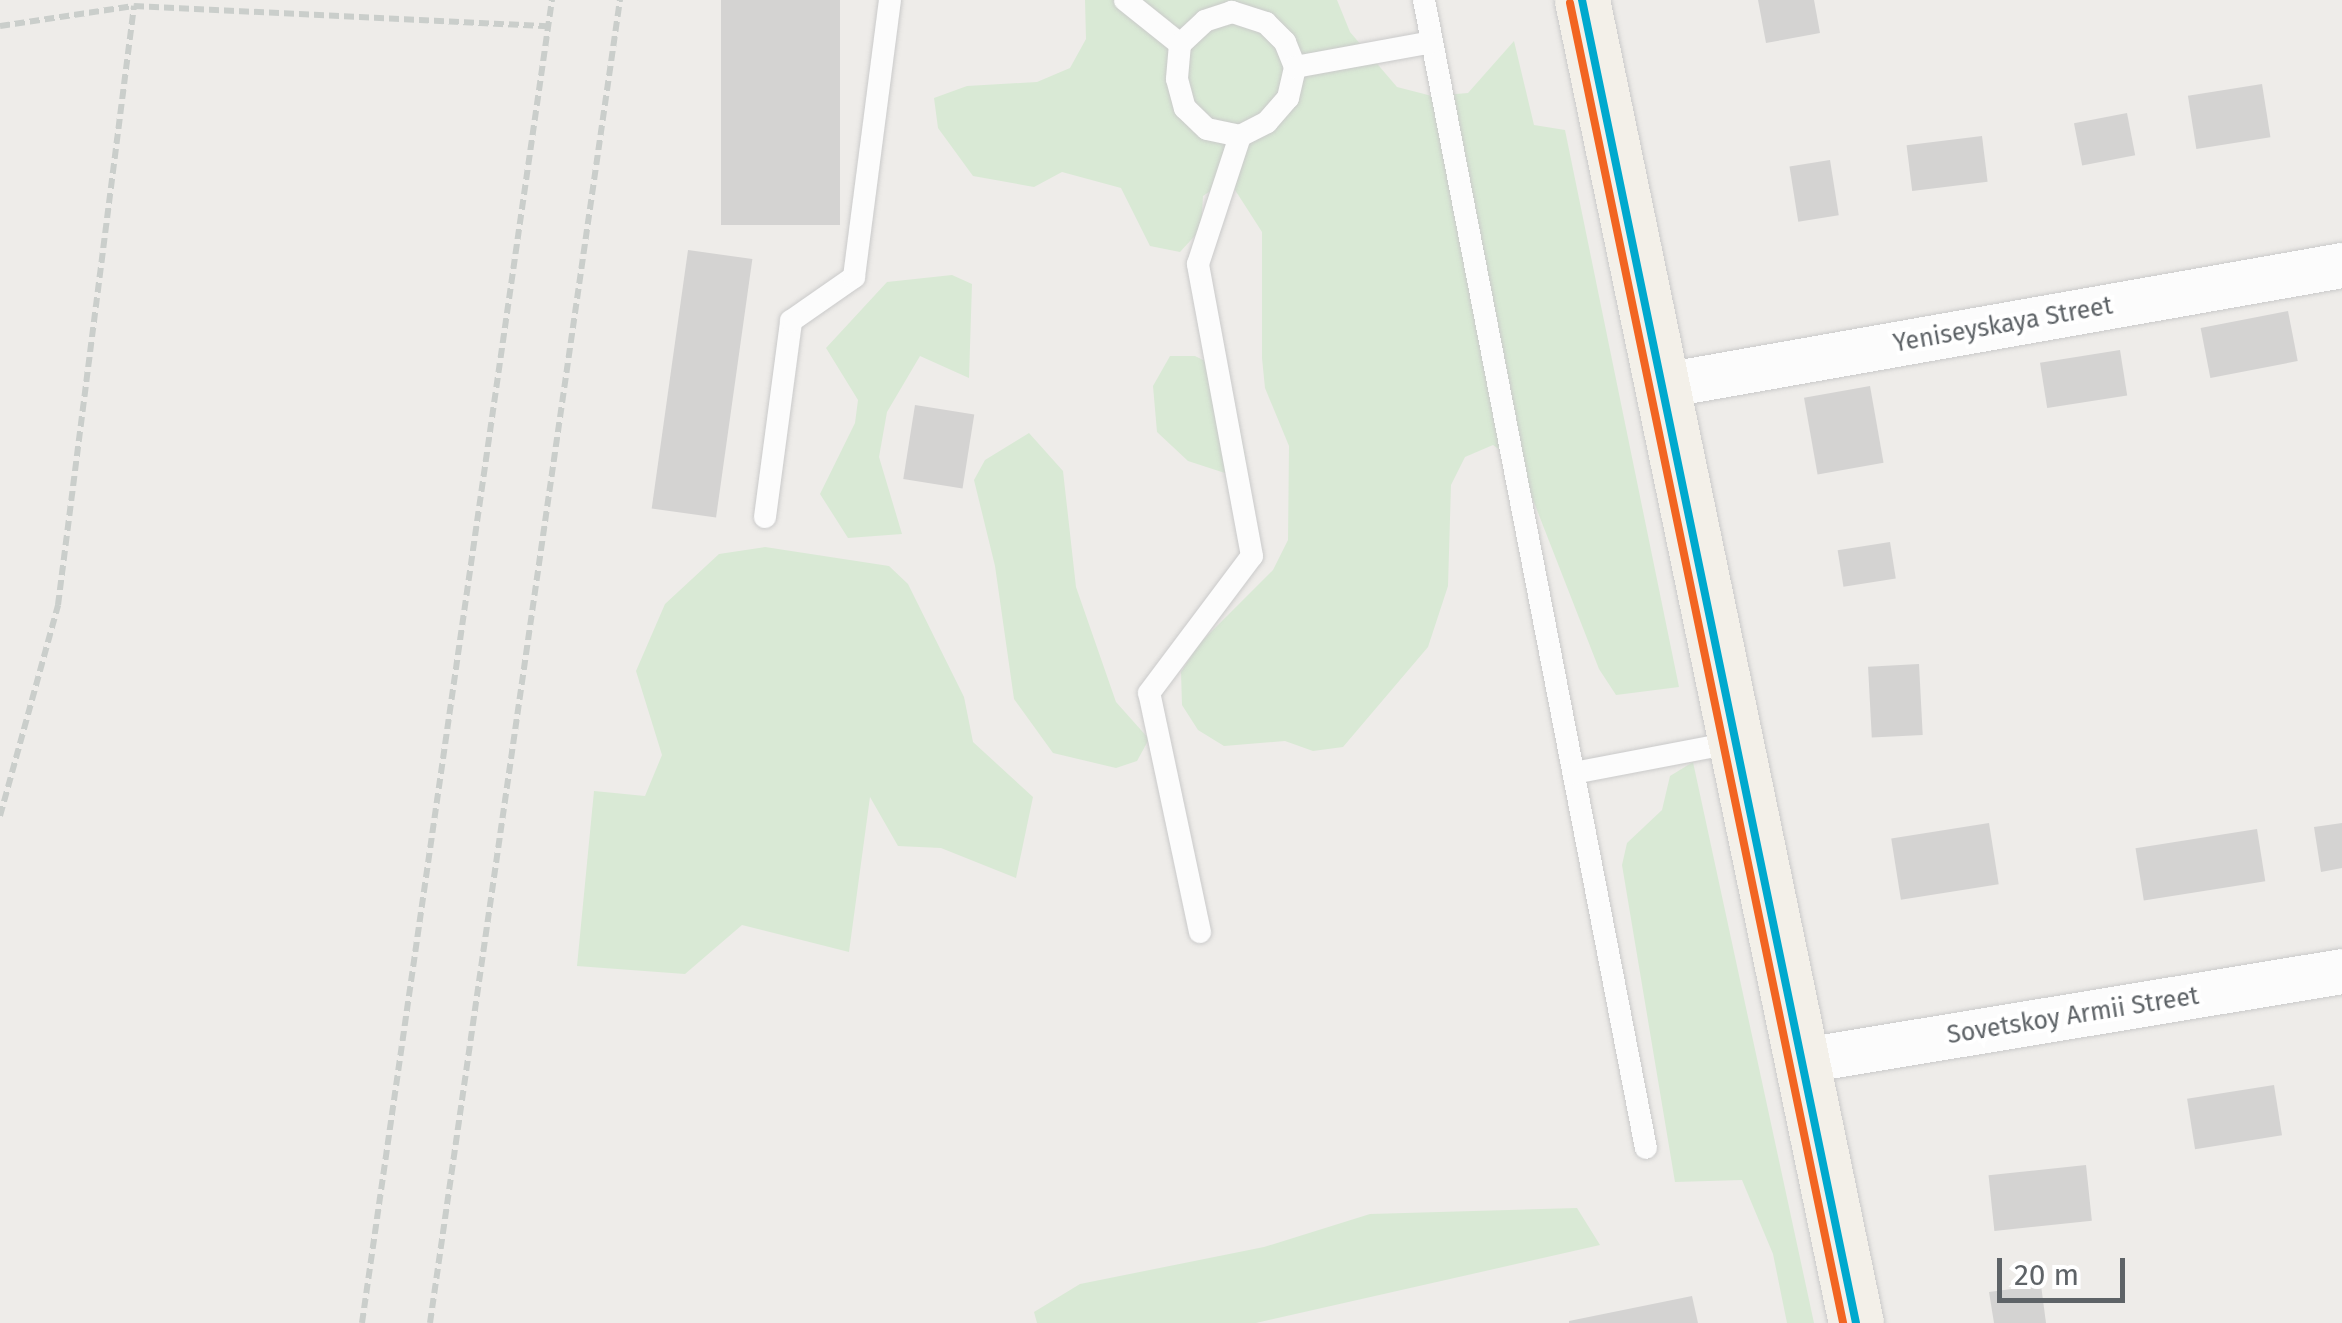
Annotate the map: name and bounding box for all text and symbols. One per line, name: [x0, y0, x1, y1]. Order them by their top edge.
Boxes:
street label: Yeniseyskaya Street: [1891, 291, 2115, 359]
street label: Sovetskoy Armii Street: [1945, 981, 2201, 1051]
scale bar: [2002, 1238, 2130, 1300]
text: 20 m: [2014, 1257, 2079, 1293]

